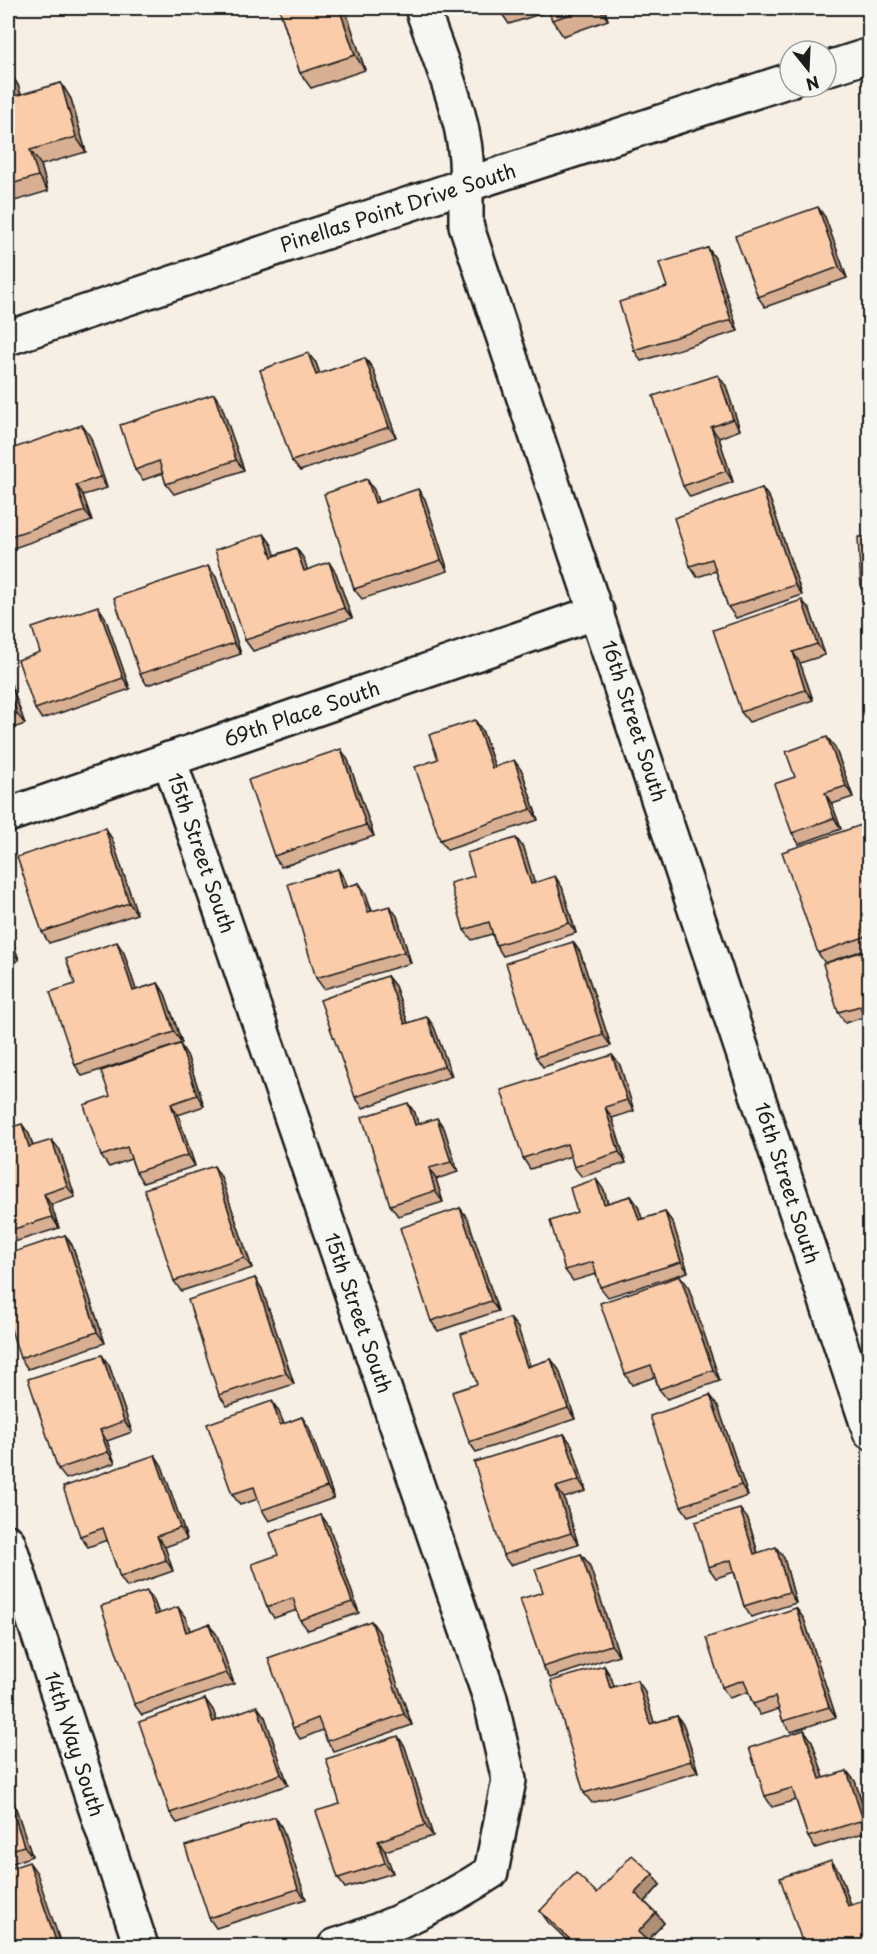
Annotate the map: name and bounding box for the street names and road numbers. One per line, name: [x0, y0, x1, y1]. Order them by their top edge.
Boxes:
street label: Pinellas Point Drive South: [276, 155, 520, 259]
street label: 16th Street South: [595, 636, 675, 805]
street label: 69th Place South: [220, 672, 384, 754]
street label: 15th Street South: [160, 768, 243, 937]
street label: 16th Street South: [748, 1098, 828, 1267]
street label: 15th Street South: [317, 1228, 400, 1397]
street label: 14th Way South: [37, 1667, 113, 1820]

